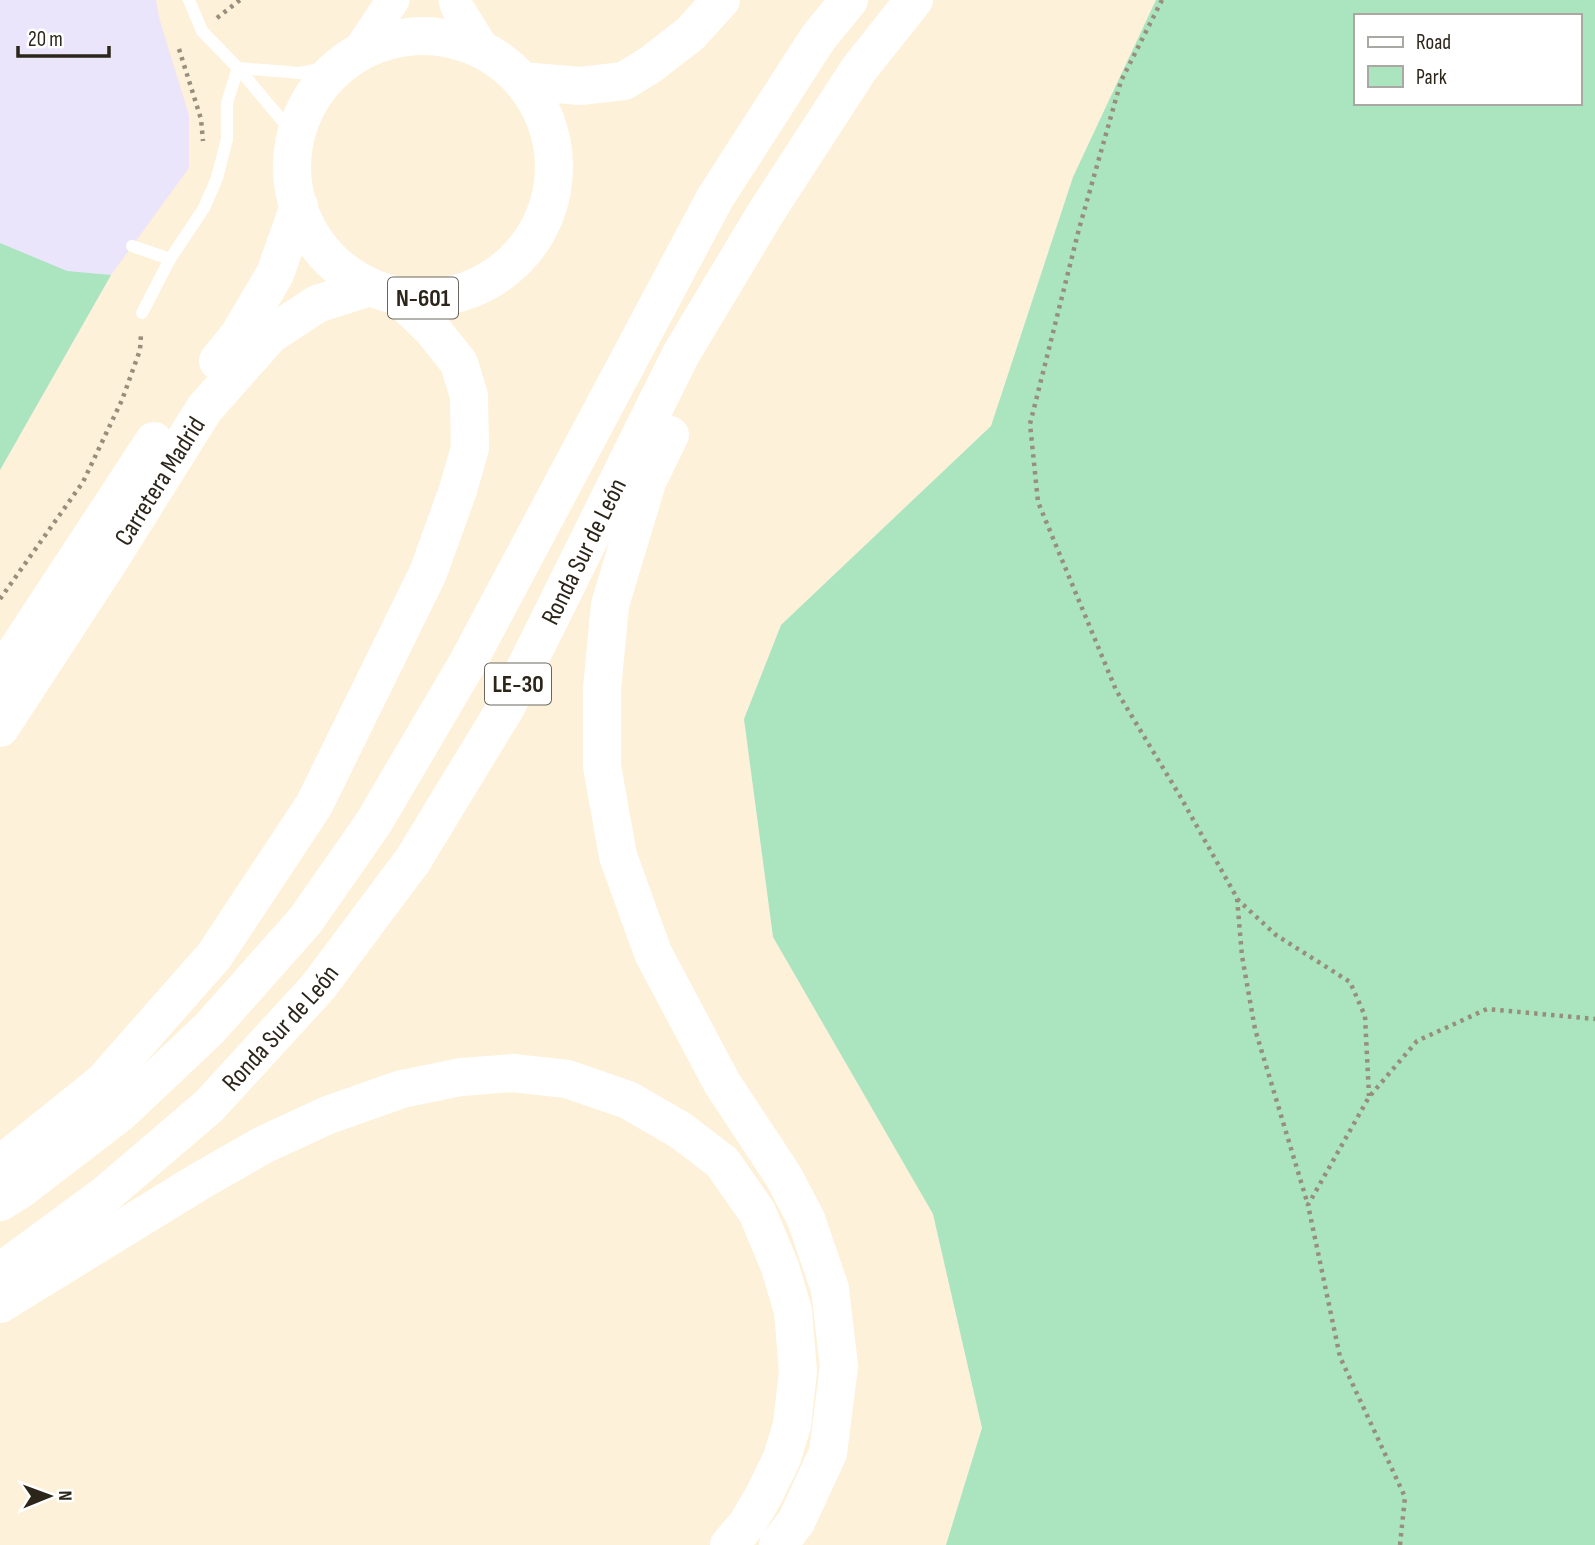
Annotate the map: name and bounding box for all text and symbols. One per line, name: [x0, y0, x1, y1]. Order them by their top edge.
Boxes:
scale bar: [18, 14, 108, 58]
legend: [1354, 14, 1581, 105]
text: 20 m: [28, 27, 63, 52]
text: Road: [1416, 30, 1451, 55]
text: Park: [1416, 65, 1447, 90]
road number: N-601: [388, 278, 458, 318]
street label: Carretera Madrid: [109, 412, 212, 552]
street label: Ronda Sur de León: [535, 474, 634, 630]
road number: LE-30: [485, 664, 551, 704]
street label: Ronda Sur de León: [216, 959, 346, 1098]
north arrow: [14, 1461, 84, 1531]
text: N: [53, 1490, 76, 1501]

